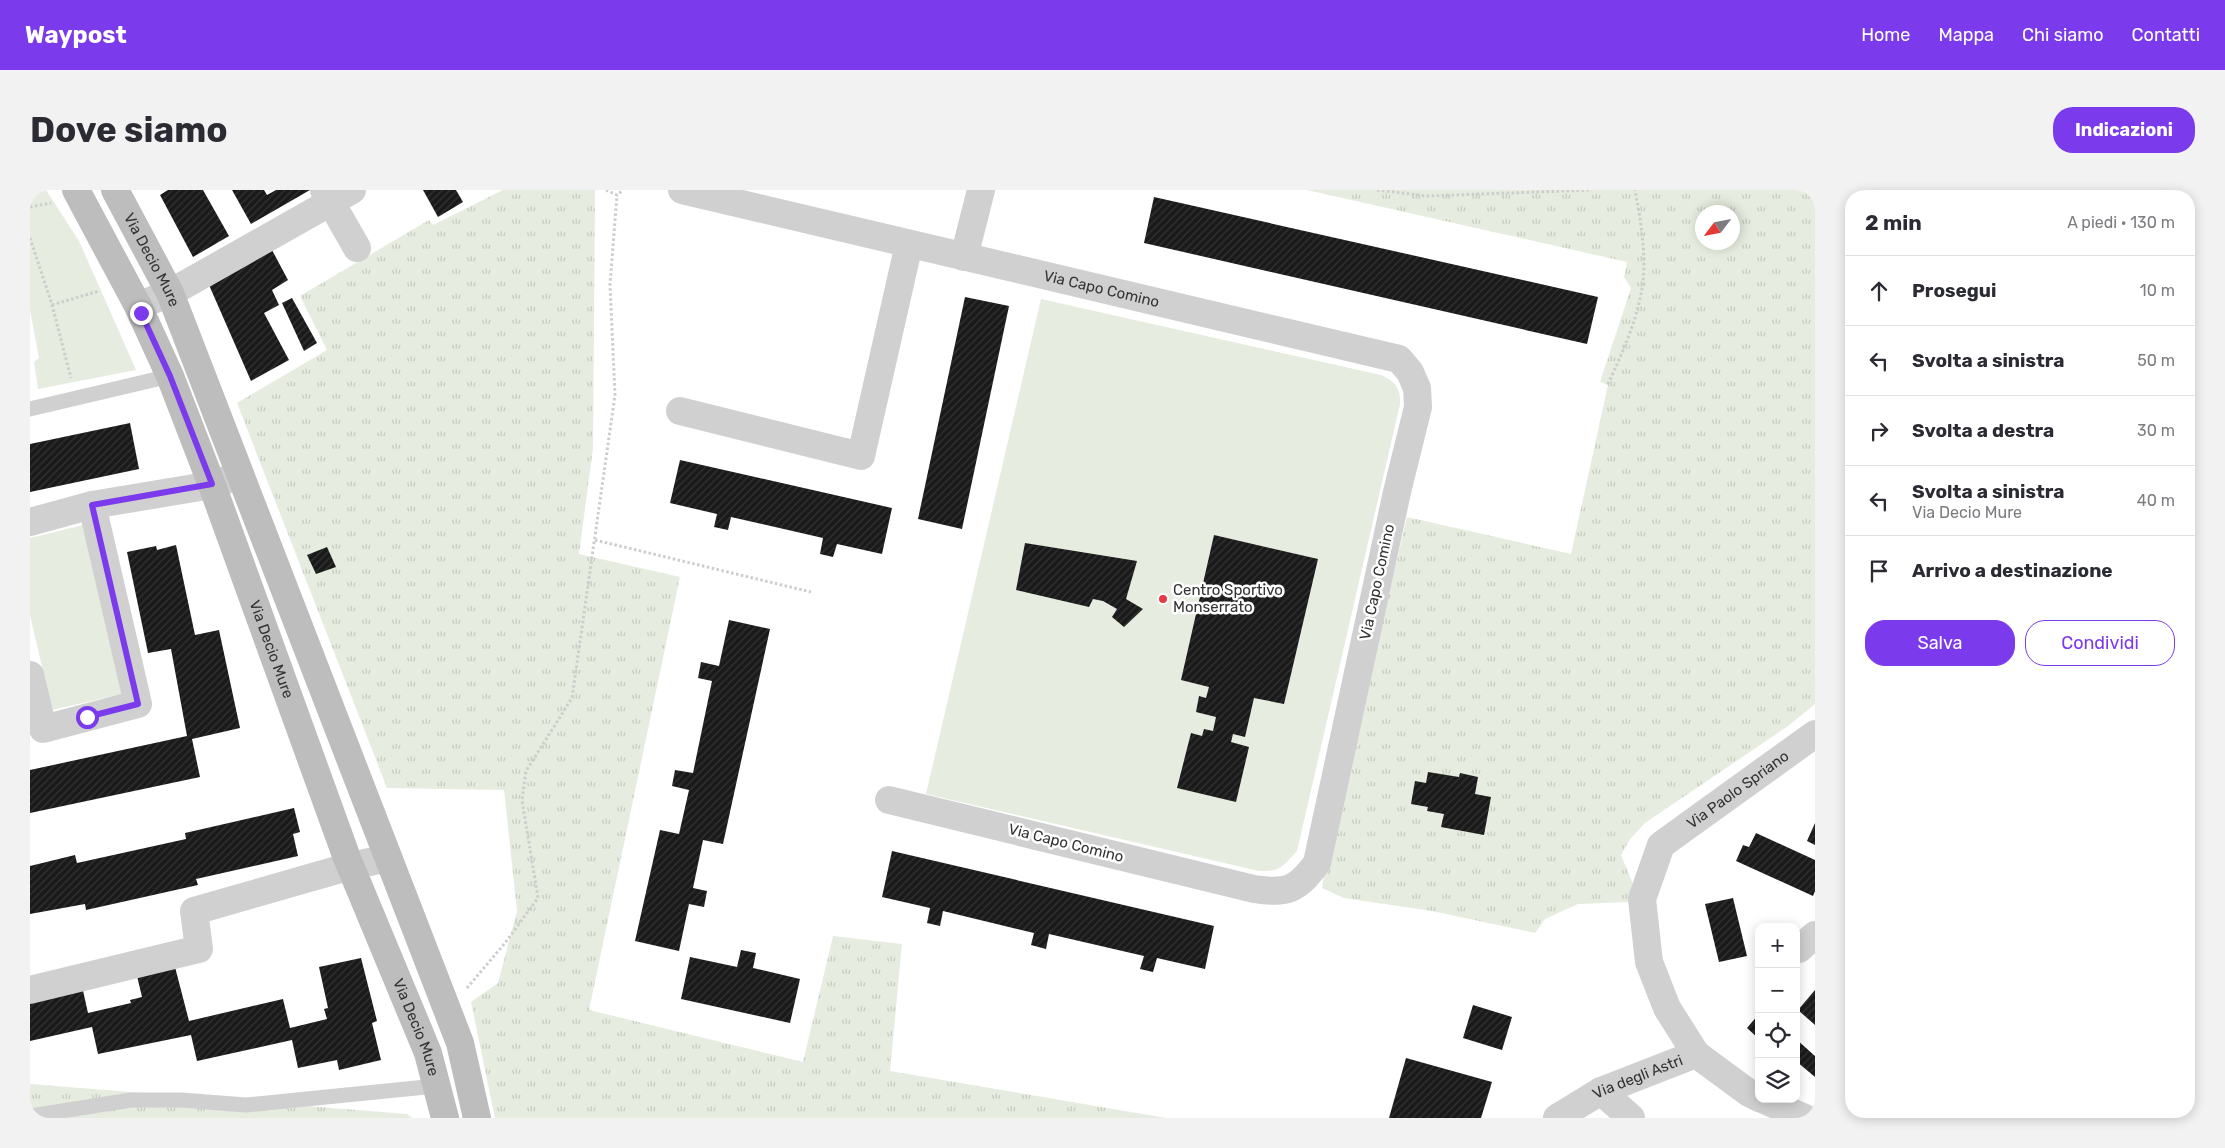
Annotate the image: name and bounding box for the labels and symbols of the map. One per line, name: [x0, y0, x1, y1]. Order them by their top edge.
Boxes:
north arrow: [1695, 205, 1740, 250]
street label: Via Decio Mure: [120, 210, 183, 309]
street label: Via Capo Comino: [1042, 267, 1161, 311]
route end: [130, 302, 153, 325]
street label: Via Capo Comino: [1356, 522, 1398, 642]
place label: Centro Sportivo Monserrato: [1173, 581, 1283, 616]
marker: Centro Sportivo Monserrato: [1157, 593, 1169, 605]
street label: Via Decio Mure: [245, 598, 297, 701]
route start: [76, 706, 99, 729]
street label: Via Paolo Spriano: [1683, 747, 1792, 832]
street label: Via Capo Comino: [1007, 820, 1125, 866]
street label: Via Decio Mure: [389, 976, 443, 1078]
street label: Via degli Astri: [1589, 1051, 1685, 1103]

